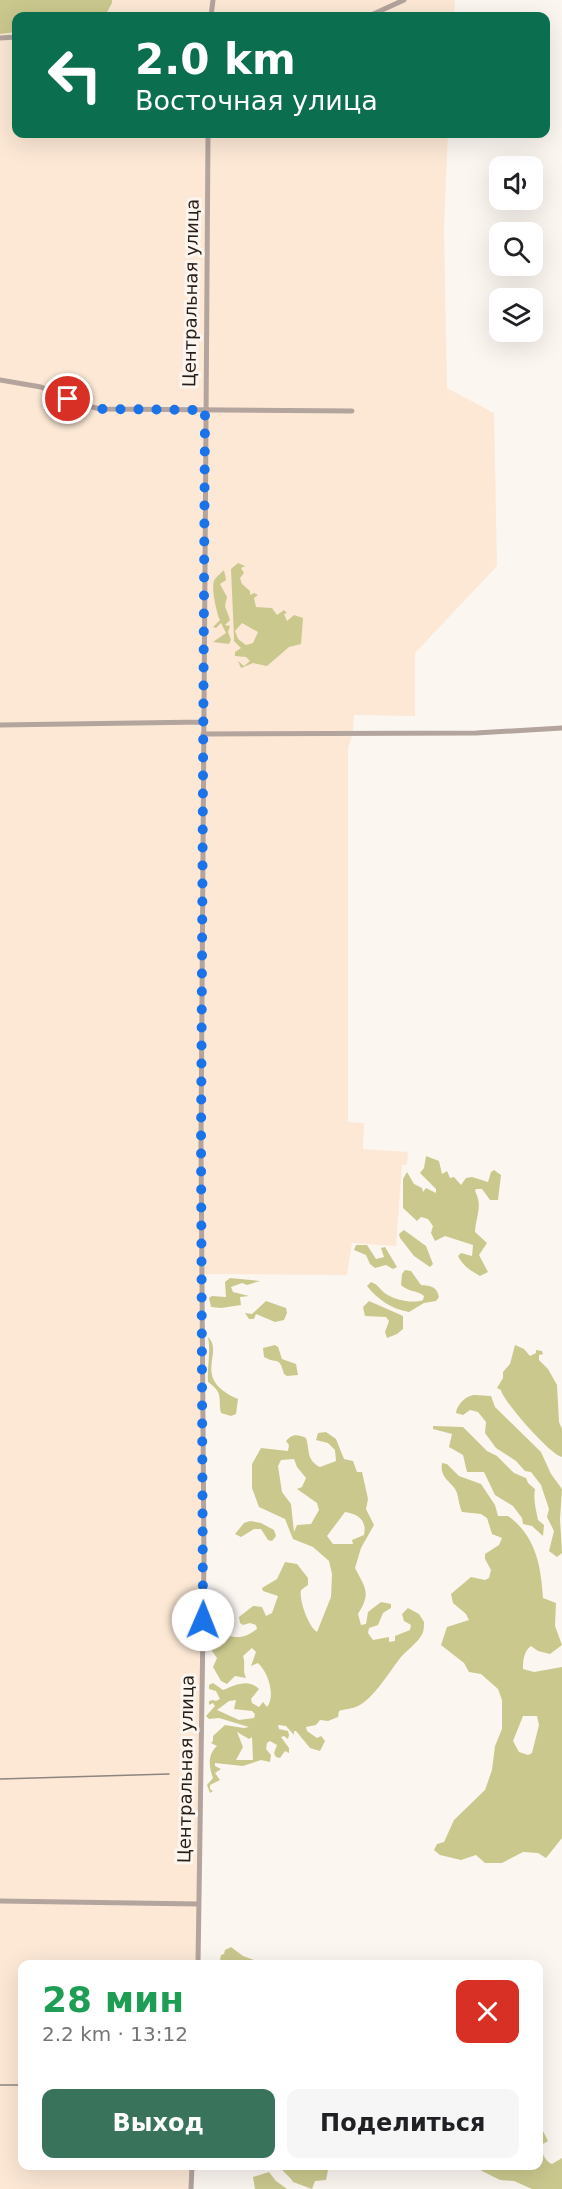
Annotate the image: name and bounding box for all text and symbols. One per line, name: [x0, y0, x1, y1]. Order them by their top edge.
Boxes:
text: 2.0 km: [135, 35, 296, 84]
icon: left: [36, 36, 114, 114]
text: Восточная улица: [135, 85, 378, 116]
map controls: [489, 156, 543, 342]
button: sound: [489, 156, 543, 210]
street label: Центральная улица: [178, 199, 203, 387]
button: search: [489, 222, 543, 276]
button: layers: [489, 288, 543, 342]
pin: [42, 373, 93, 424]
icon: arrive: [51, 382, 84, 415]
position arrow: [171, 1588, 235, 1652]
street label: Центральная улица: [173, 1675, 198, 1863]
text: 28 мин: [42, 1979, 184, 2020]
button: close: [456, 1980, 519, 2043]
text: 2.2 km · 13:12: [42, 2022, 188, 2046]
button: Выход: [42, 2089, 275, 2158]
button: Поделиться: [287, 2089, 519, 2158]

